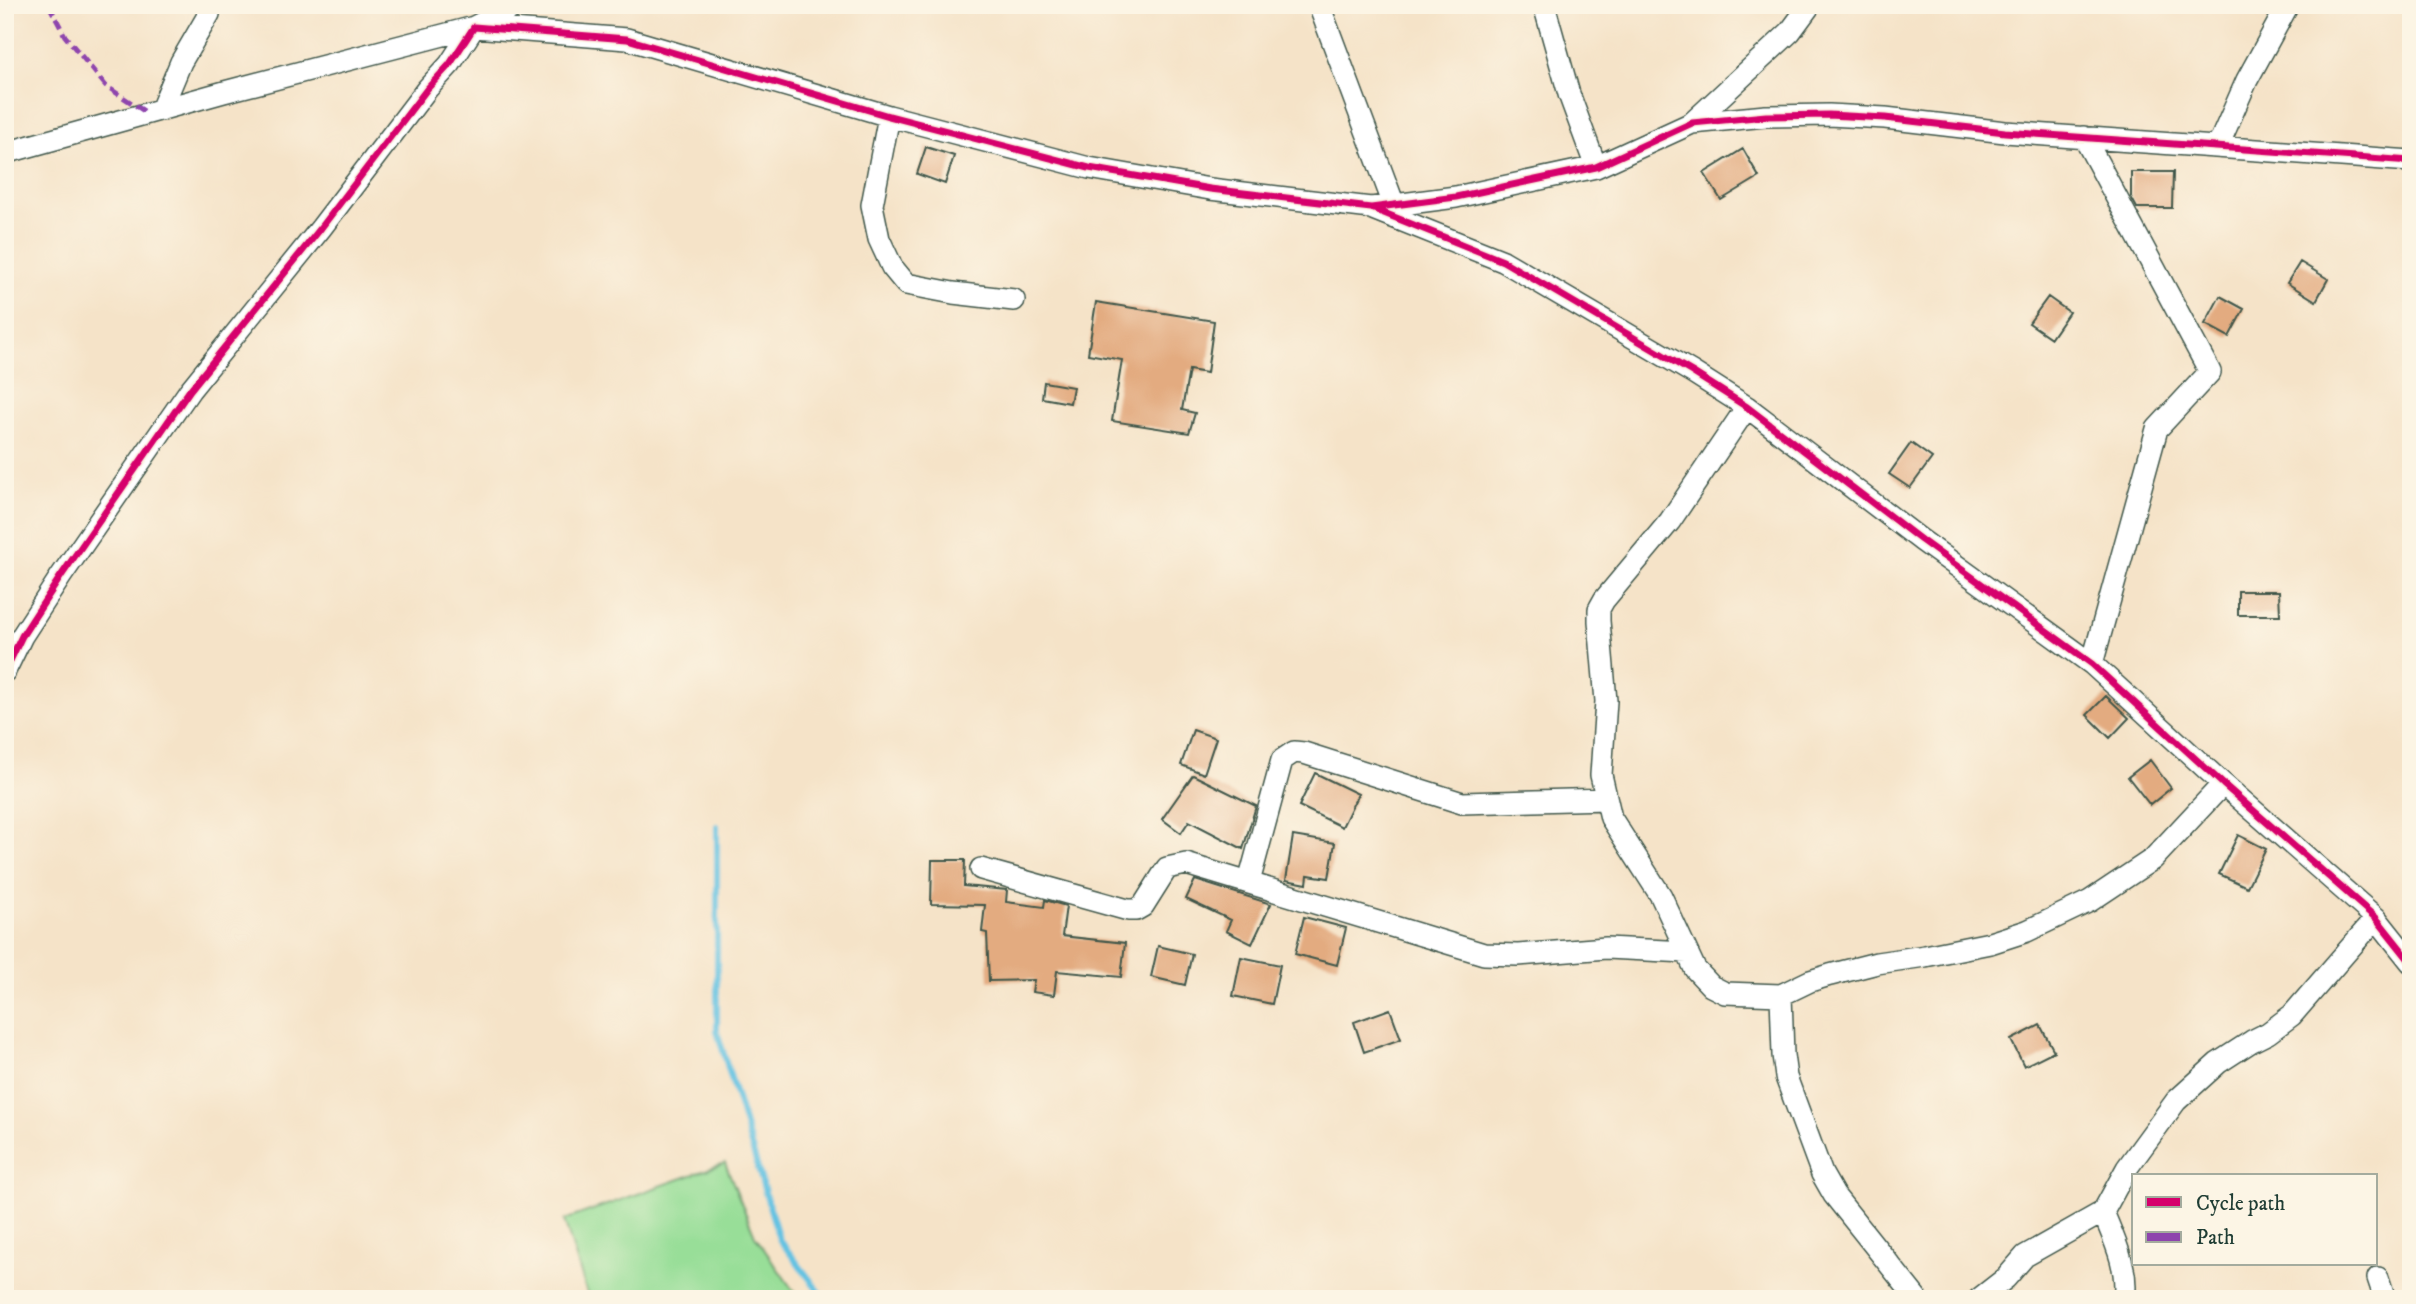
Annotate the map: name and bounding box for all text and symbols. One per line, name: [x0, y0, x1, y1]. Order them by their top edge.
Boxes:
legend: [2132, 1174, 2378, 1266]
text: Cycle path: [2196, 1191, 2285, 1217]
text: Path: [2196, 1225, 2235, 1251]

